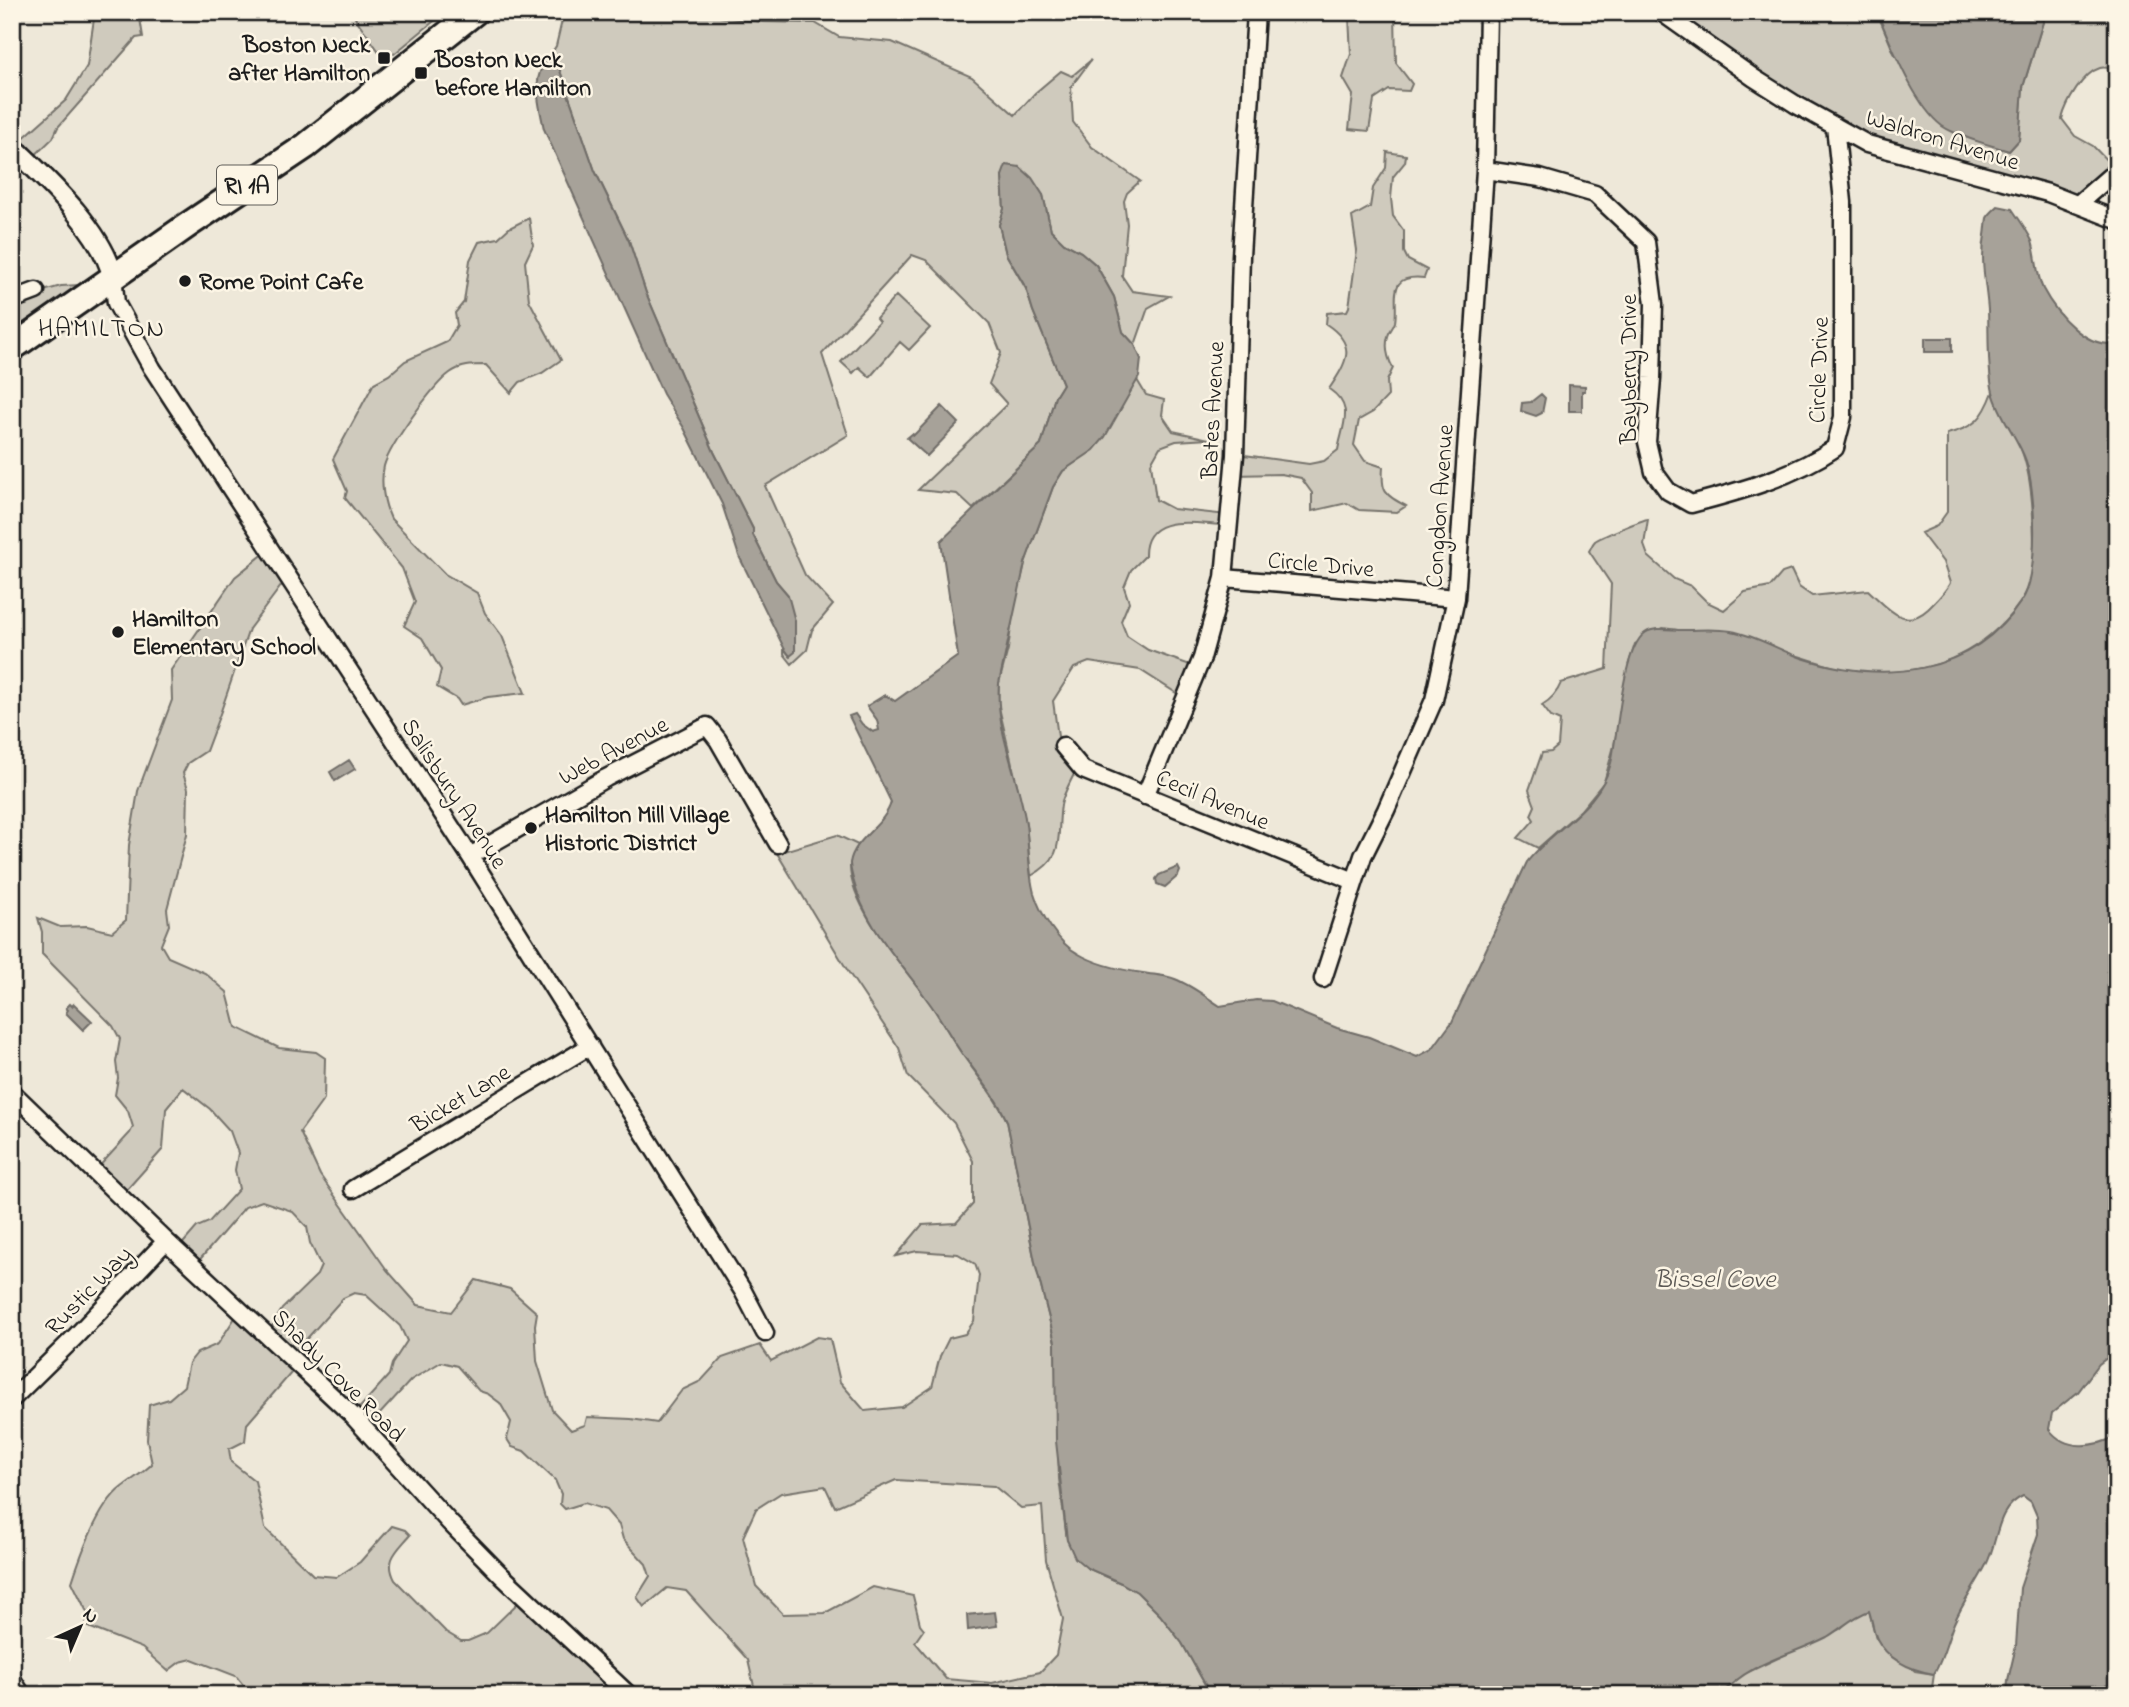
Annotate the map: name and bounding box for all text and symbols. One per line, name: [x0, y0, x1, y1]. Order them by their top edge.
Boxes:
place label: Boston Neck after Hamilton: [228, 29, 370, 92]
place label: Boston Neck before Hamilton: [434, 44, 591, 107]
marker: Boston Neck after Hamilton: [376, 50, 392, 66]
marker: Boston Neck before Hamilton: [413, 65, 429, 81]
street label: Waldron Avenue: [1861, 101, 2023, 181]
road number: RI 1A: [217, 166, 277, 204]
place label: Rome Point Cafe: [199, 266, 365, 301]
marker: Rome Point Cafe: [177, 273, 193, 289]
street label: Bayberry Drive: [1613, 294, 1649, 445]
district label: HAMILTON: [38, 311, 166, 349]
street label: Circle Drive: [1801, 316, 1840, 424]
street label: Bates Avenue: [1193, 340, 1236, 481]
street label: Congdon Avenue: [1418, 423, 1465, 589]
street label: Circle Drive: [1266, 544, 1376, 589]
place label: Hamilton Elementary School: [132, 603, 316, 667]
marker: Hamilton Elementary School: [110, 624, 126, 640]
street label: Web Avenue: [553, 709, 675, 796]
street label: Salisbury Avenue: [390, 712, 515, 878]
street label: Cecil Avenue: [1150, 762, 1275, 841]
place label: Hamilton Mill Village Historic District: [545, 799, 731, 862]
marker: Hamilton Mill Village Historic District: [523, 820, 539, 836]
street label: Bicket Lane: [404, 1056, 518, 1144]
street label: Rustic Way: [38, 1239, 142, 1345]
water label: Bissel Cove: [1654, 1262, 1777, 1300]
street label: Shady Cove Road: [261, 1302, 413, 1453]
north arrow: [46, 1592, 116, 1662]
text: N: [76, 1602, 104, 1631]

